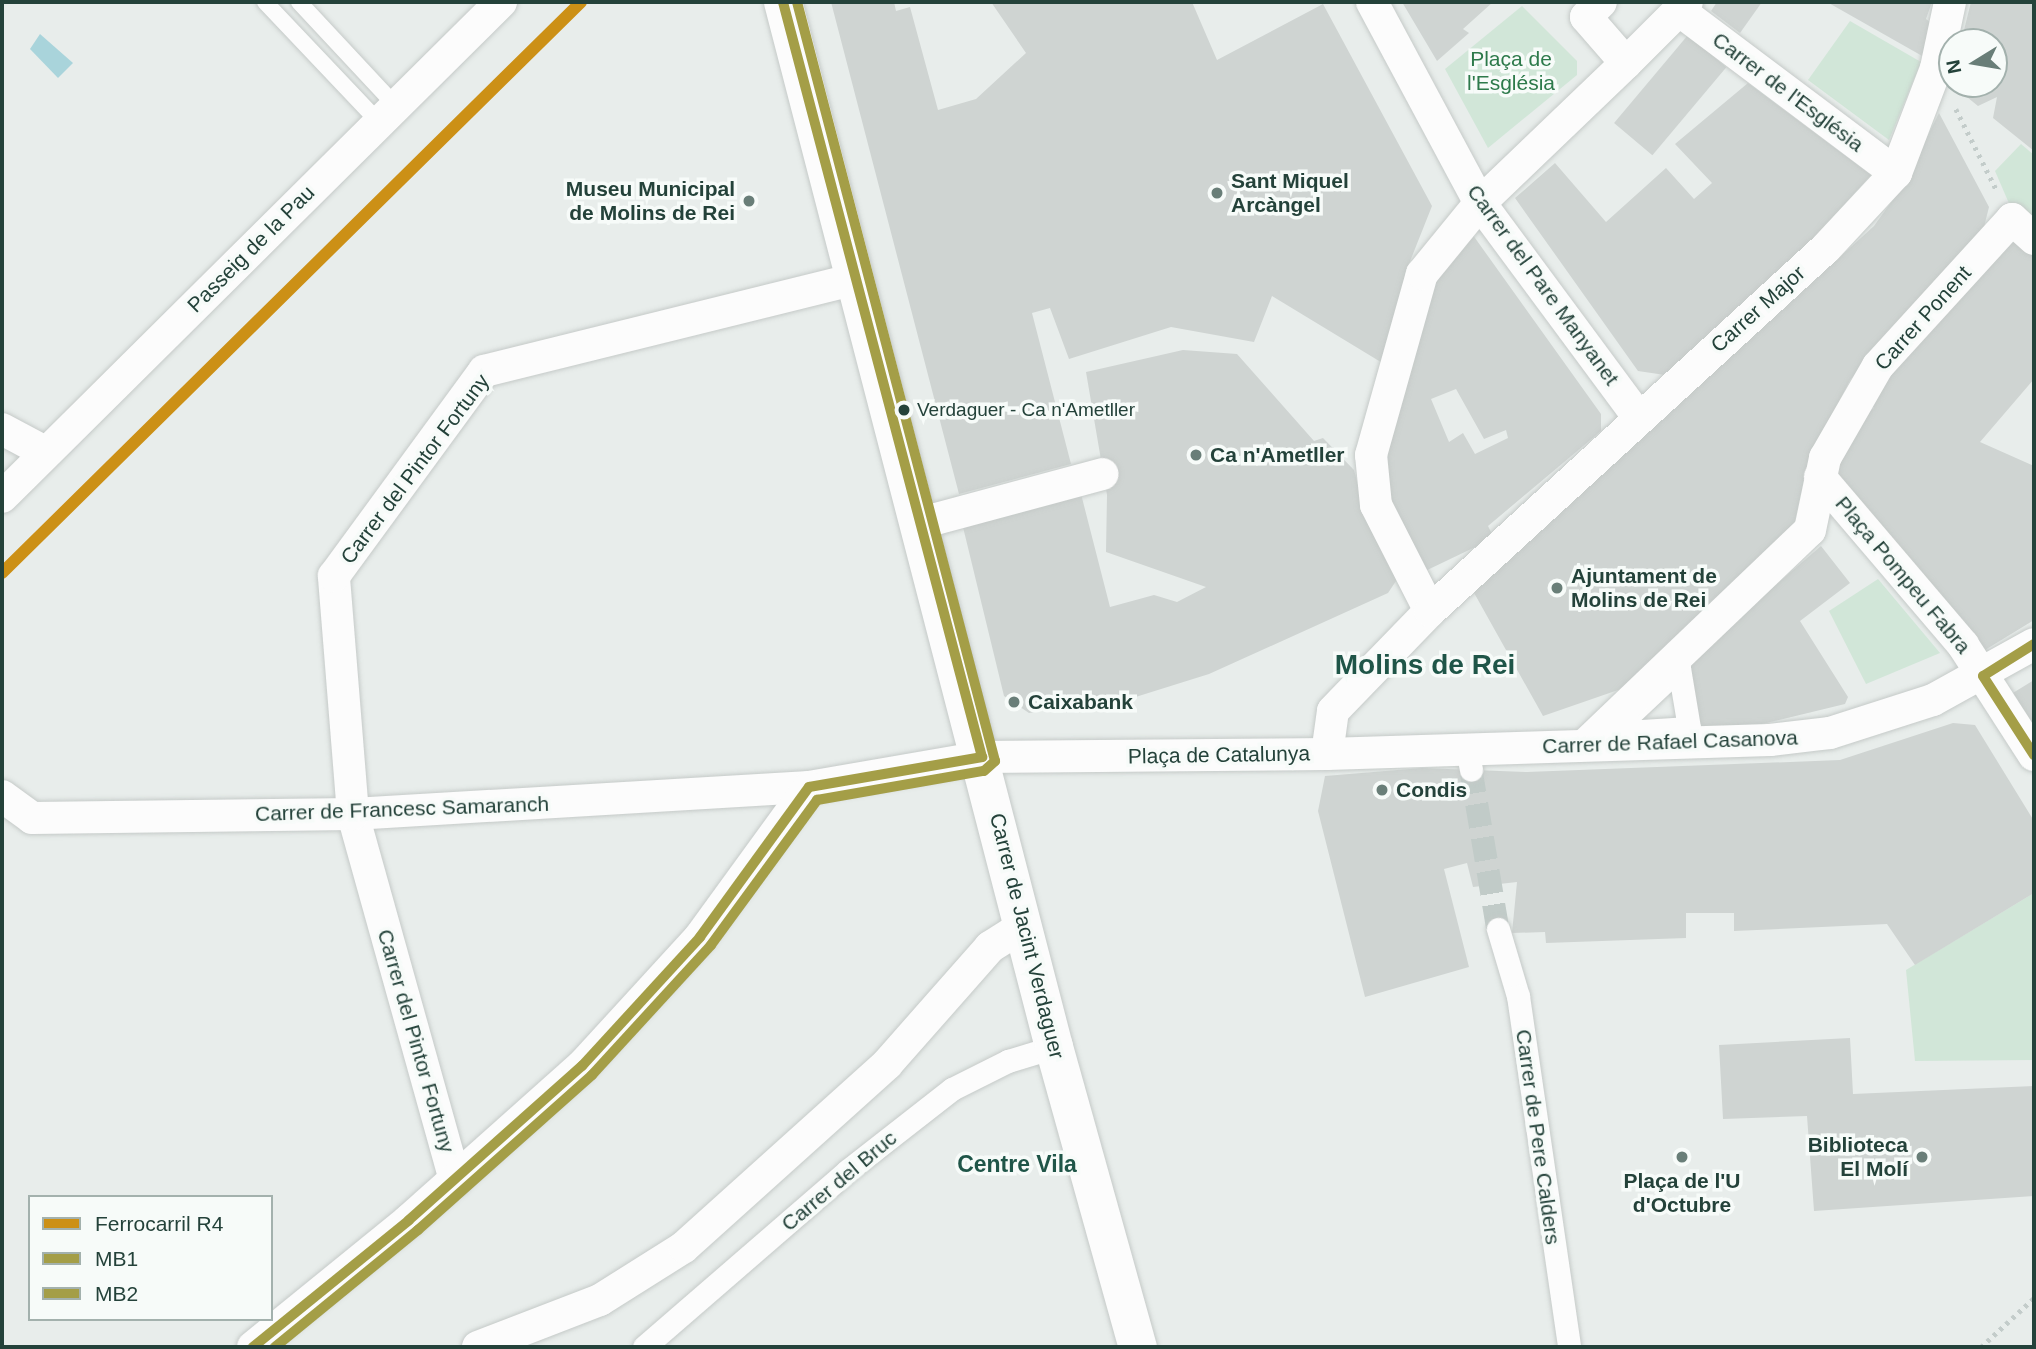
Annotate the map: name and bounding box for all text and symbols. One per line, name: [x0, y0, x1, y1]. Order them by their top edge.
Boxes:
street label: Carrer de l'Església: [1708, 27, 1868, 157]
north arrow: [1938, 28, 2008, 98]
park label: Plaça de l'Església: [1467, 46, 1555, 96]
text: N: [1942, 58, 1965, 75]
place label: Sant Miquel Arcàngel: [1231, 168, 1349, 218]
place label: Museu Municipal de Molins de Rei: [566, 176, 735, 226]
street label: Passeig de la Pau: [182, 180, 320, 318]
street label: Carrer del Pare Manyanet: [1462, 180, 1624, 390]
marker: Sant Miquel Arcàngel: [1209, 185, 1225, 201]
marker: Museu Municipal de Molins de Rei: [741, 193, 757, 209]
street label: Carrer Major: [1706, 260, 1810, 358]
street label: Carrer Ponent: [1870, 261, 1976, 375]
street label: Carrer del Pintor Fortuny: [335, 369, 495, 569]
place label: Verdaguer - Ca n'Ametller: [917, 399, 1135, 421]
marker: Verdaguer - Ca n'Ametller: [897, 403, 911, 417]
place label: Ca n'Ametller: [1210, 442, 1345, 468]
marker: Ca n'Ametller: [1188, 447, 1204, 463]
street label: Plaça Pompeu Fabra: [1830, 491, 1976, 659]
place label: Ajuntament de Molins de Rei: [1571, 563, 1717, 613]
marker: Ajuntament de Molins de Rei: [1549, 580, 1565, 596]
district label: Molins de Rei: [1335, 648, 1515, 682]
place label: Caixabank: [1028, 689, 1133, 715]
marker: Caixabank: [1006, 694, 1022, 710]
street label: Carrer de Rafael Casanova: [1542, 725, 1798, 759]
street label: Plaça de Catalunya: [1128, 741, 1310, 769]
place label: Condis: [1396, 777, 1467, 803]
marker: Condis: [1374, 782, 1390, 798]
street label: Carrer de Francesc Samaranch: [255, 791, 549, 827]
street label: Carrer de Jacint Verdaguer: [984, 811, 1070, 1061]
street label: Carrer del Pintor Fortuny: [372, 926, 460, 1156]
street label: Carrer de Pere Calders: [1510, 1028, 1566, 1246]
street label: Carrer del Bruc: [776, 1126, 902, 1236]
place label: Biblioteca El Molí: [1808, 1132, 1908, 1182]
marker: Plaça de l'U d'Octubre: [1674, 1149, 1690, 1165]
marker: Biblioteca El Molí: [1914, 1149, 1930, 1165]
district label: Centre Vila: [957, 1150, 1077, 1178]
place label: Plaça de l'U d'Octubre: [1623, 1168, 1741, 1218]
legend: [28, 1195, 273, 1321]
text: Ferrocarril R4: [95, 1212, 223, 1235]
text: MB1: [95, 1247, 138, 1270]
text: MB2: [95, 1282, 138, 1305]

